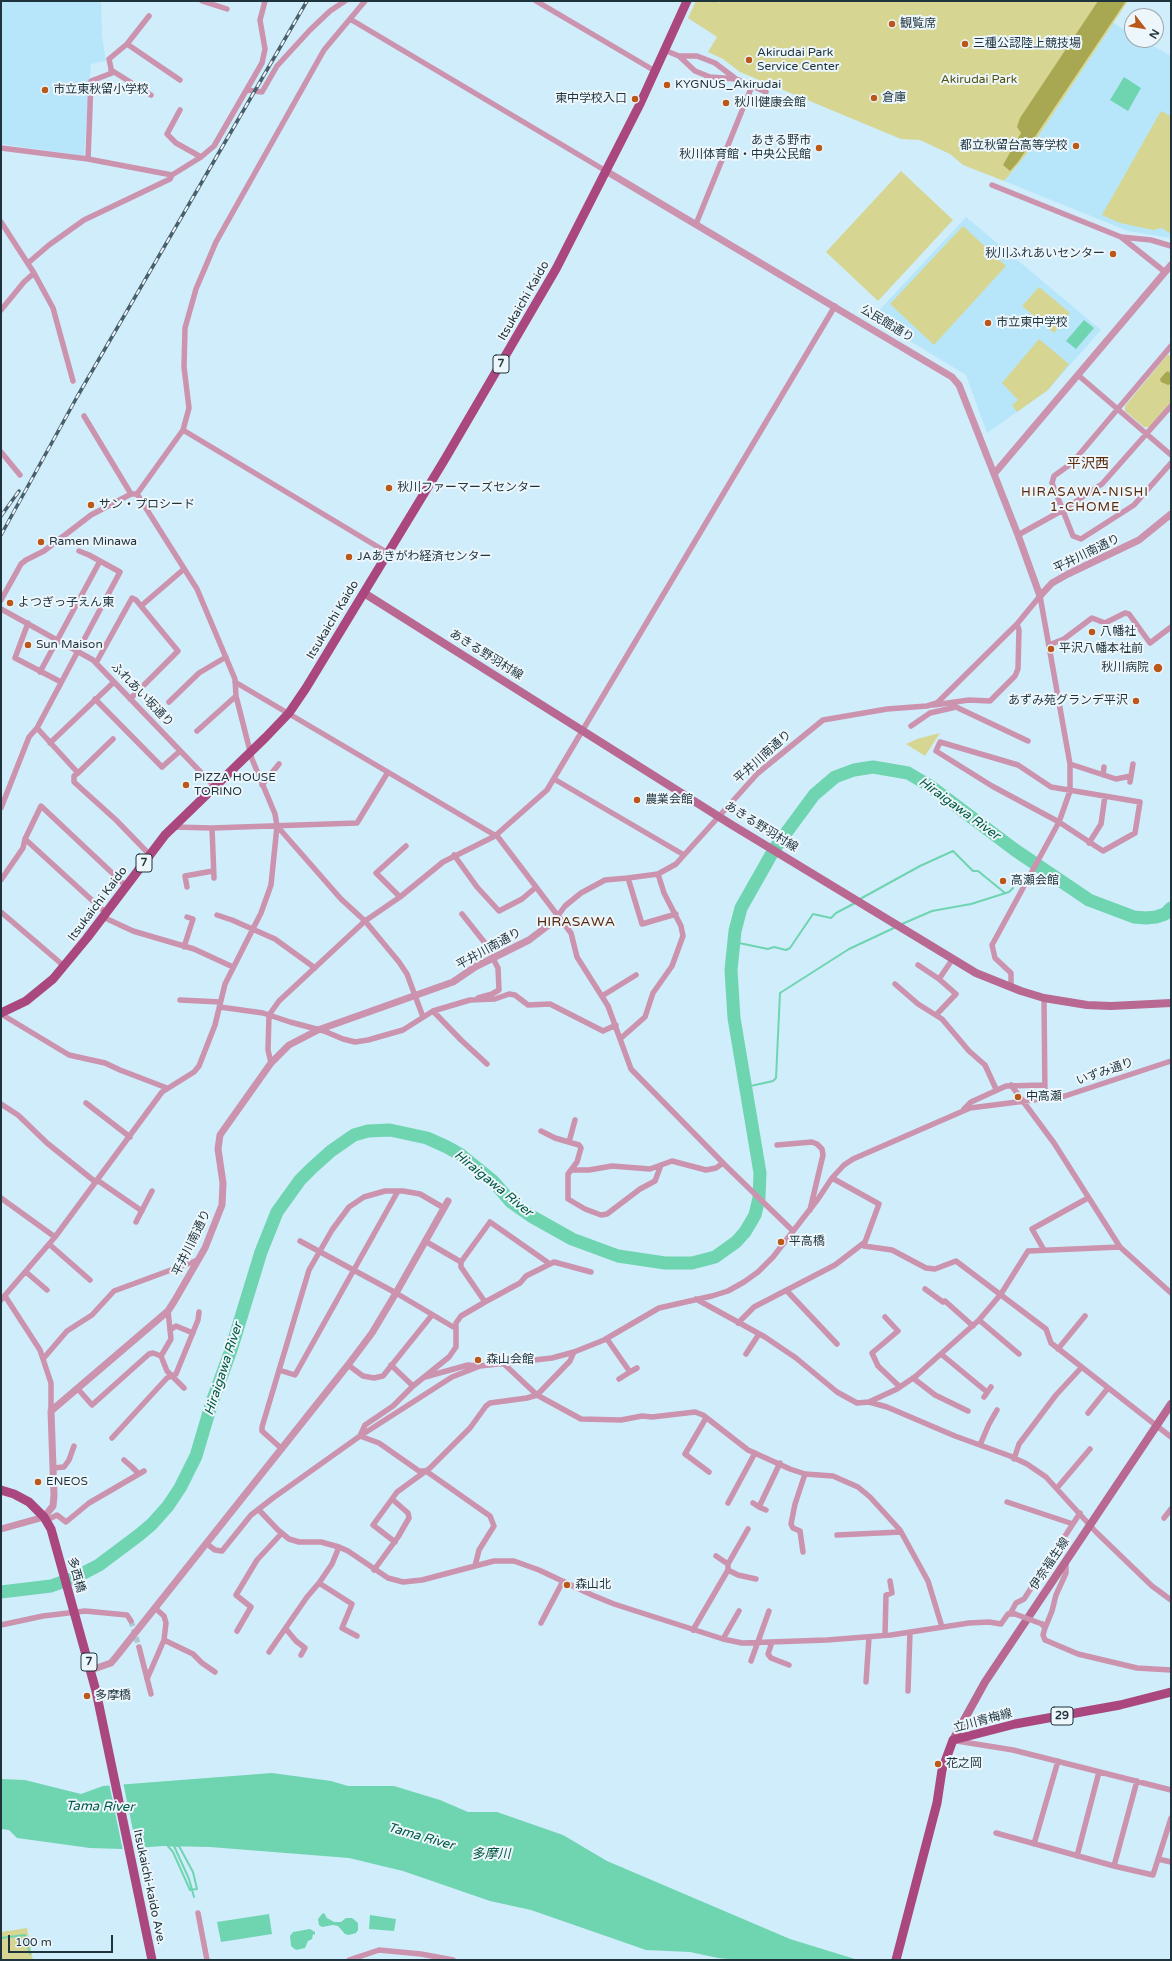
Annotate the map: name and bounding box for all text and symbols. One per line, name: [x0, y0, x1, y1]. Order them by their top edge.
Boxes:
north arrow: [1124, 8, 1164, 48]
place label: 観覧席: [900, 17, 936, 31]
marker: 観覧席: [887, 19, 897, 29]
text: N: [1146, 27, 1162, 41]
place label: 三種公認陸上競技場: [973, 37, 1081, 51]
marker: 三種公認陸上競技場: [960, 39, 970, 49]
place label: Akirudai Park Service Center: [757, 46, 839, 74]
marker: Akirudai Park Service Center: [744, 55, 754, 65]
park label: Akirudai Park: [941, 73, 1017, 87]
place label: KYGNUS_Akirudai: [675, 78, 781, 92]
marker: KYGNUS_Akirudai: [662, 80, 672, 90]
place label: 市立東秋留小学校: [53, 83, 149, 97]
marker: 市立東秋留小学校: [40, 85, 50, 95]
place label: 倉庫: [882, 91, 906, 105]
place label: 東中学校入口: [555, 92, 627, 106]
marker: 倉庫: [869, 93, 879, 103]
marker: 東中学校入口: [630, 94, 640, 104]
place label: 秋川健康会館: [734, 96, 806, 110]
marker: 秋川健康会館: [721, 98, 731, 108]
place label: あきる野市 秋川体育館・中央公民館: [679, 134, 811, 162]
place label: 都立秋留台高等学校: [960, 139, 1068, 153]
marker: 都立秋留台高等学校: [1071, 141, 1081, 151]
marker: あきる野市 秋川体育館・中央公民館: [814, 143, 824, 153]
place label: 秋川ふれあいセンター: [985, 247, 1105, 261]
marker: 秋川ふれあいセンター: [1108, 249, 1118, 259]
street label: Itsukaichi Kaido: [495, 259, 553, 343]
street label: 公民館通り: [858, 302, 916, 346]
place label: 市立東中学校: [996, 316, 1068, 330]
marker: 市立東中学校: [983, 318, 993, 328]
road number: 7: [493, 355, 509, 373]
district label: 平沢西: [1067, 456, 1109, 472]
place label: 秋川ファーマーズセンター: [397, 481, 541, 495]
marker: 秋川ファーマーズセンター: [384, 483, 394, 493]
district label: HIRASAWA-NISHI 1-CHOME: [1021, 485, 1149, 516]
place label: サン・プロシード: [99, 498, 195, 512]
marker: サン・プロシード: [86, 500, 96, 510]
street label: 平井川南通り: [1051, 532, 1123, 576]
place label: Ramen Minawa: [49, 535, 137, 549]
marker: Ramen Minawa: [36, 537, 46, 547]
place label: JAあきがわ経済センター: [357, 550, 492, 564]
marker: JAあきがわ経済センター: [344, 552, 354, 562]
street label: Itsukaichi Kaido: [304, 578, 362, 662]
place label: よつぎっ⼦えん東: [18, 596, 114, 610]
marker: よつぎっ⼦えん東: [5, 598, 15, 608]
place label: 八幡社: [1100, 625, 1136, 639]
street label: あきる野羽村線: [447, 627, 525, 683]
marker: 八幡社: [1087, 627, 1097, 637]
place label: Sun Maison: [36, 638, 103, 652]
marker: Sun Maison: [23, 640, 33, 650]
place label: 平沢八幡本社前: [1059, 642, 1143, 656]
marker: 平沢八幡本社前: [1046, 644, 1056, 654]
street label: ふれあい坂通り: [108, 660, 176, 730]
place label: 秋川病院: [1101, 661, 1149, 675]
marker: 秋川病院: [1152, 662, 1164, 674]
place label: あずみ苑グランデ平沢: [1008, 694, 1128, 708]
marker: あずみ苑グランデ平沢: [1131, 696, 1141, 706]
street label: 平井川南通り: [731, 728, 795, 786]
place label: PIZZA HOUSE TORINO: [194, 771, 276, 799]
water label: Hiraigawa River: [915, 774, 1003, 844]
marker: PIZZA HOUSE TORINO: [181, 780, 191, 790]
place label: 農業会館: [645, 793, 693, 807]
marker: 農業会館: [632, 795, 642, 805]
street label: あきる野羽村線: [722, 799, 800, 855]
road number: 7: [136, 854, 152, 872]
street label: Itsukaichi Kaido: [65, 864, 131, 944]
place label: 高瀬会館: [1011, 874, 1059, 888]
marker: 高瀬会館: [998, 876, 1008, 886]
district label: HIRASAWA: [533, 914, 619, 930]
street label: 平井川南通り: [454, 925, 524, 973]
street label: いずみ通り: [1074, 1055, 1136, 1089]
place label: 中高瀬: [1026, 1090, 1062, 1104]
marker: 中高瀬: [1013, 1092, 1023, 1102]
water label: Hiraigawa River: [451, 1148, 535, 1220]
street label: 平井川南通り: [170, 1207, 214, 1279]
place label: 平高橋: [789, 1235, 825, 1249]
marker: 平高橋: [776, 1237, 786, 1247]
water label: Hiraigawa River: [202, 1321, 246, 1417]
place label: 森山会館: [486, 1353, 534, 1367]
marker: 森山会館: [473, 1355, 483, 1365]
place label: ENEOS: [46, 1475, 88, 1489]
marker: ENEOS: [33, 1477, 43, 1487]
street label: 伊奈福生線: [1027, 1535, 1073, 1593]
street label: 多西橋: [64, 1556, 88, 1594]
place label: 森山北: [575, 1578, 611, 1592]
marker: 森山北: [562, 1580, 572, 1590]
road number: 7: [81, 1653, 97, 1671]
place label: 多摩橋: [95, 1689, 131, 1703]
marker: 多摩橋: [82, 1691, 92, 1701]
street label: 立川青梅線: [952, 1706, 1014, 1736]
road number: 29: [1051, 1707, 1073, 1725]
place label: 花之岡: [946, 1757, 982, 1771]
marker: 花之岡: [933, 1759, 943, 1769]
water label: Tama River: [66, 1799, 134, 1815]
water label: Tama River: [386, 1820, 456, 1854]
street label: Itsukaichi-kaido Ave.: [130, 1828, 168, 1946]
water label: 多摩川: [472, 1847, 510, 1863]
scale bar: [10, 1927, 115, 1953]
text: 100 m: [15, 1935, 52, 1949]

